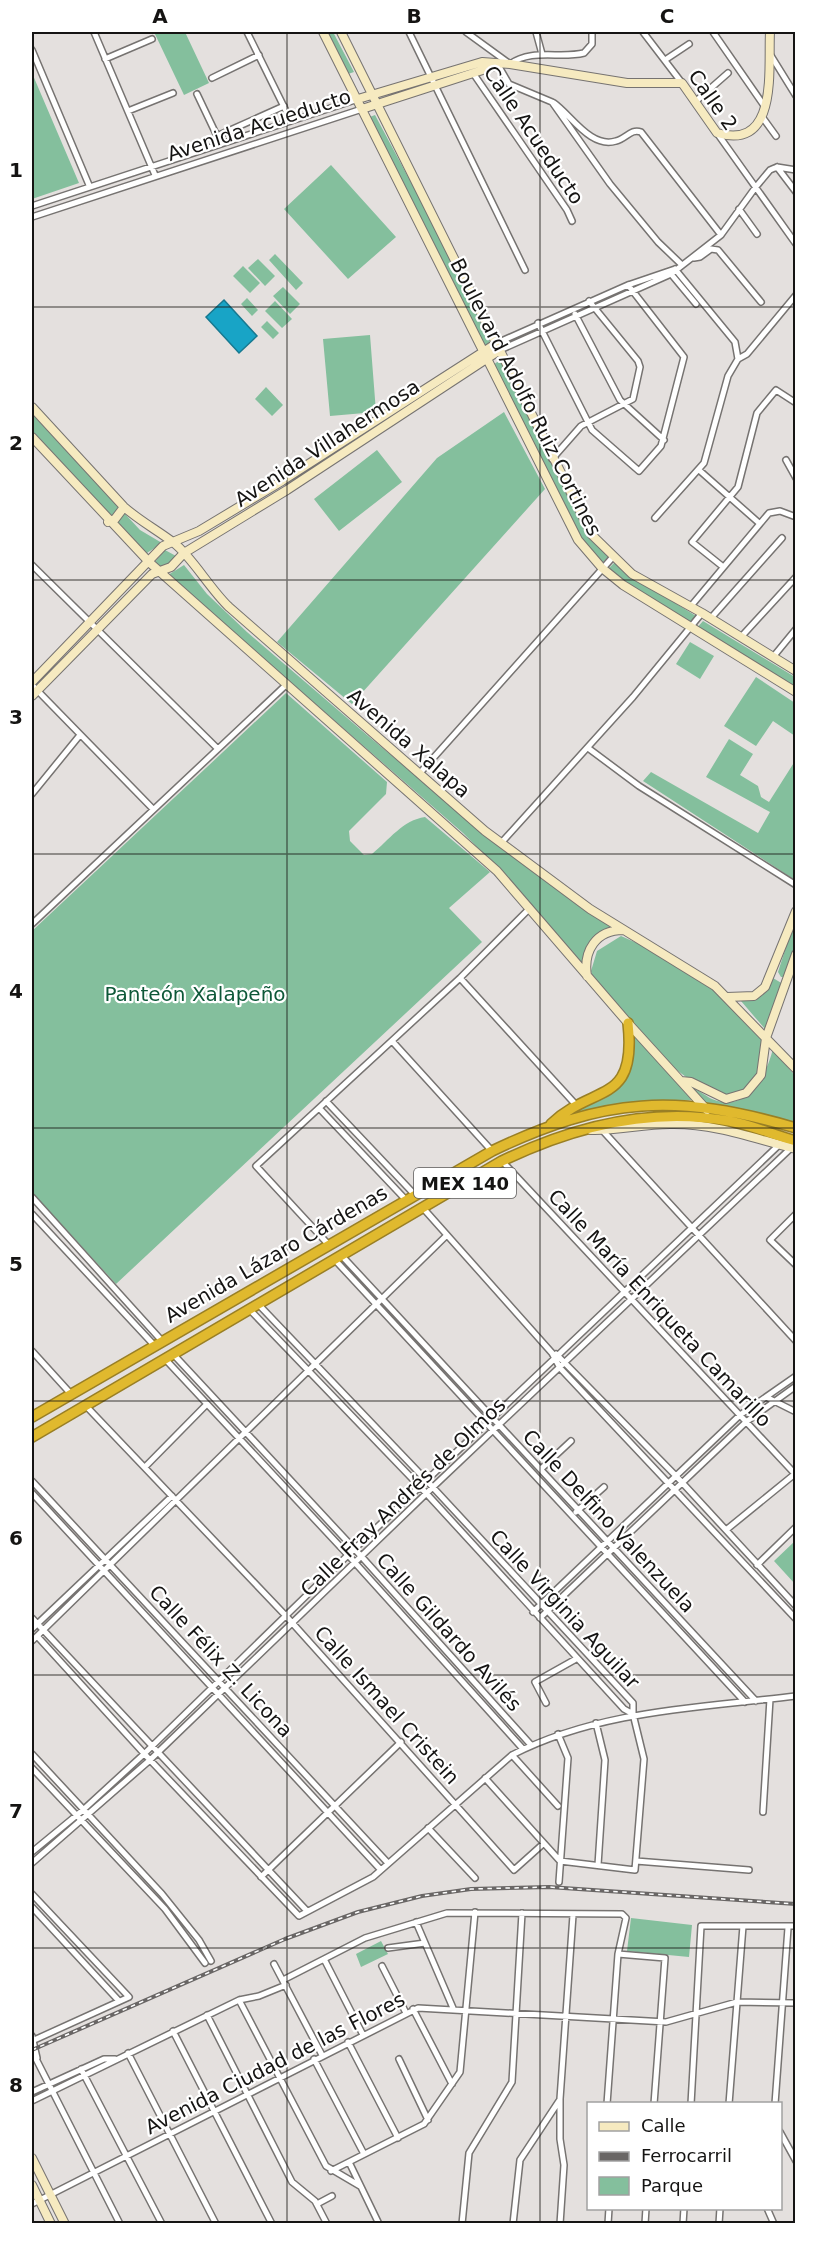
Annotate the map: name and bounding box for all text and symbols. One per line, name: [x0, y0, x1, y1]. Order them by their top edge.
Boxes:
text: A: [152, 4, 168, 28]
text: B: [406, 4, 422, 28]
text: C: [660, 4, 674, 28]
street label: Calle Acueducto: [479, 61, 589, 209]
street label: Calle 2: [683, 65, 743, 135]
street label: Avenida Acueducto: [164, 84, 354, 166]
text: 1: [9, 158, 23, 182]
street label: Boulevard Adolfo Ruiz Cortines: [445, 254, 607, 540]
street label: Avenida Villahermosa: [230, 374, 424, 512]
text: 2: [9, 431, 23, 455]
street label: Avenida Xalapa: [343, 683, 475, 803]
text: 3: [9, 705, 23, 729]
text: 4: [9, 979, 23, 1003]
park label: Panteón Xalapeño: [104, 982, 286, 1006]
road number: MEX 140: [414, 1168, 516, 1198]
street label: Avenida Lázaro Cárdenas: [160, 1180, 392, 1328]
street label: Calle María Enriqueta Camarillo: [543, 1184, 777, 1432]
text: 5: [9, 1252, 23, 1276]
street label: Calle Fray Andrés de Olmos: [296, 1393, 510, 1601]
street label: Calle Delfino Valenzuela: [518, 1425, 700, 1617]
street label: Calle Virginia Aguilar: [485, 1525, 645, 1694]
text: 6: [9, 1526, 23, 1550]
street label: Calle Gildardo Avilés: [372, 1548, 526, 1716]
street label: Calle Félix Z. Licona: [144, 1580, 298, 1742]
street label: Calle Ismael Cristein: [310, 1621, 464, 1789]
text: 7: [9, 1799, 23, 1823]
street label: Avenida Ciudad de las Flores: [141, 1987, 409, 2139]
text: 8: [9, 2073, 23, 2097]
legend: [587, 2102, 782, 2210]
text: Calle: [641, 2115, 686, 2136]
text: Ferrocarril: [641, 2145, 732, 2166]
text: Parque: [641, 2175, 703, 2196]

